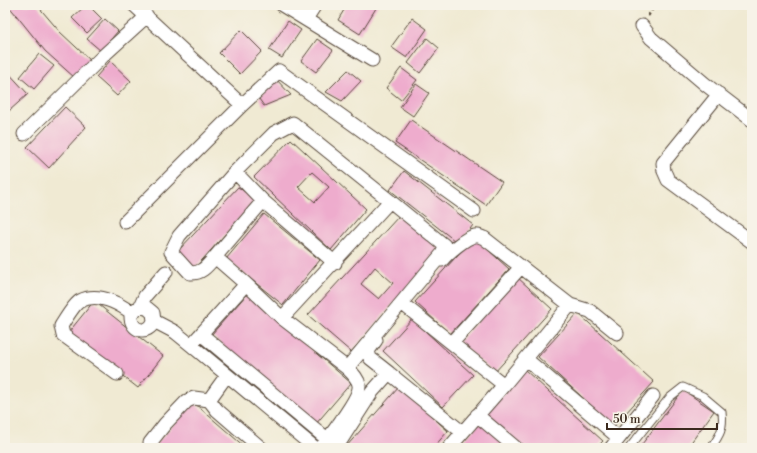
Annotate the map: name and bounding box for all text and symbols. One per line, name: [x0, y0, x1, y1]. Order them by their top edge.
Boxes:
scale bar: [607, 405, 717, 431]
text: 50 m: [613, 412, 641, 427]

